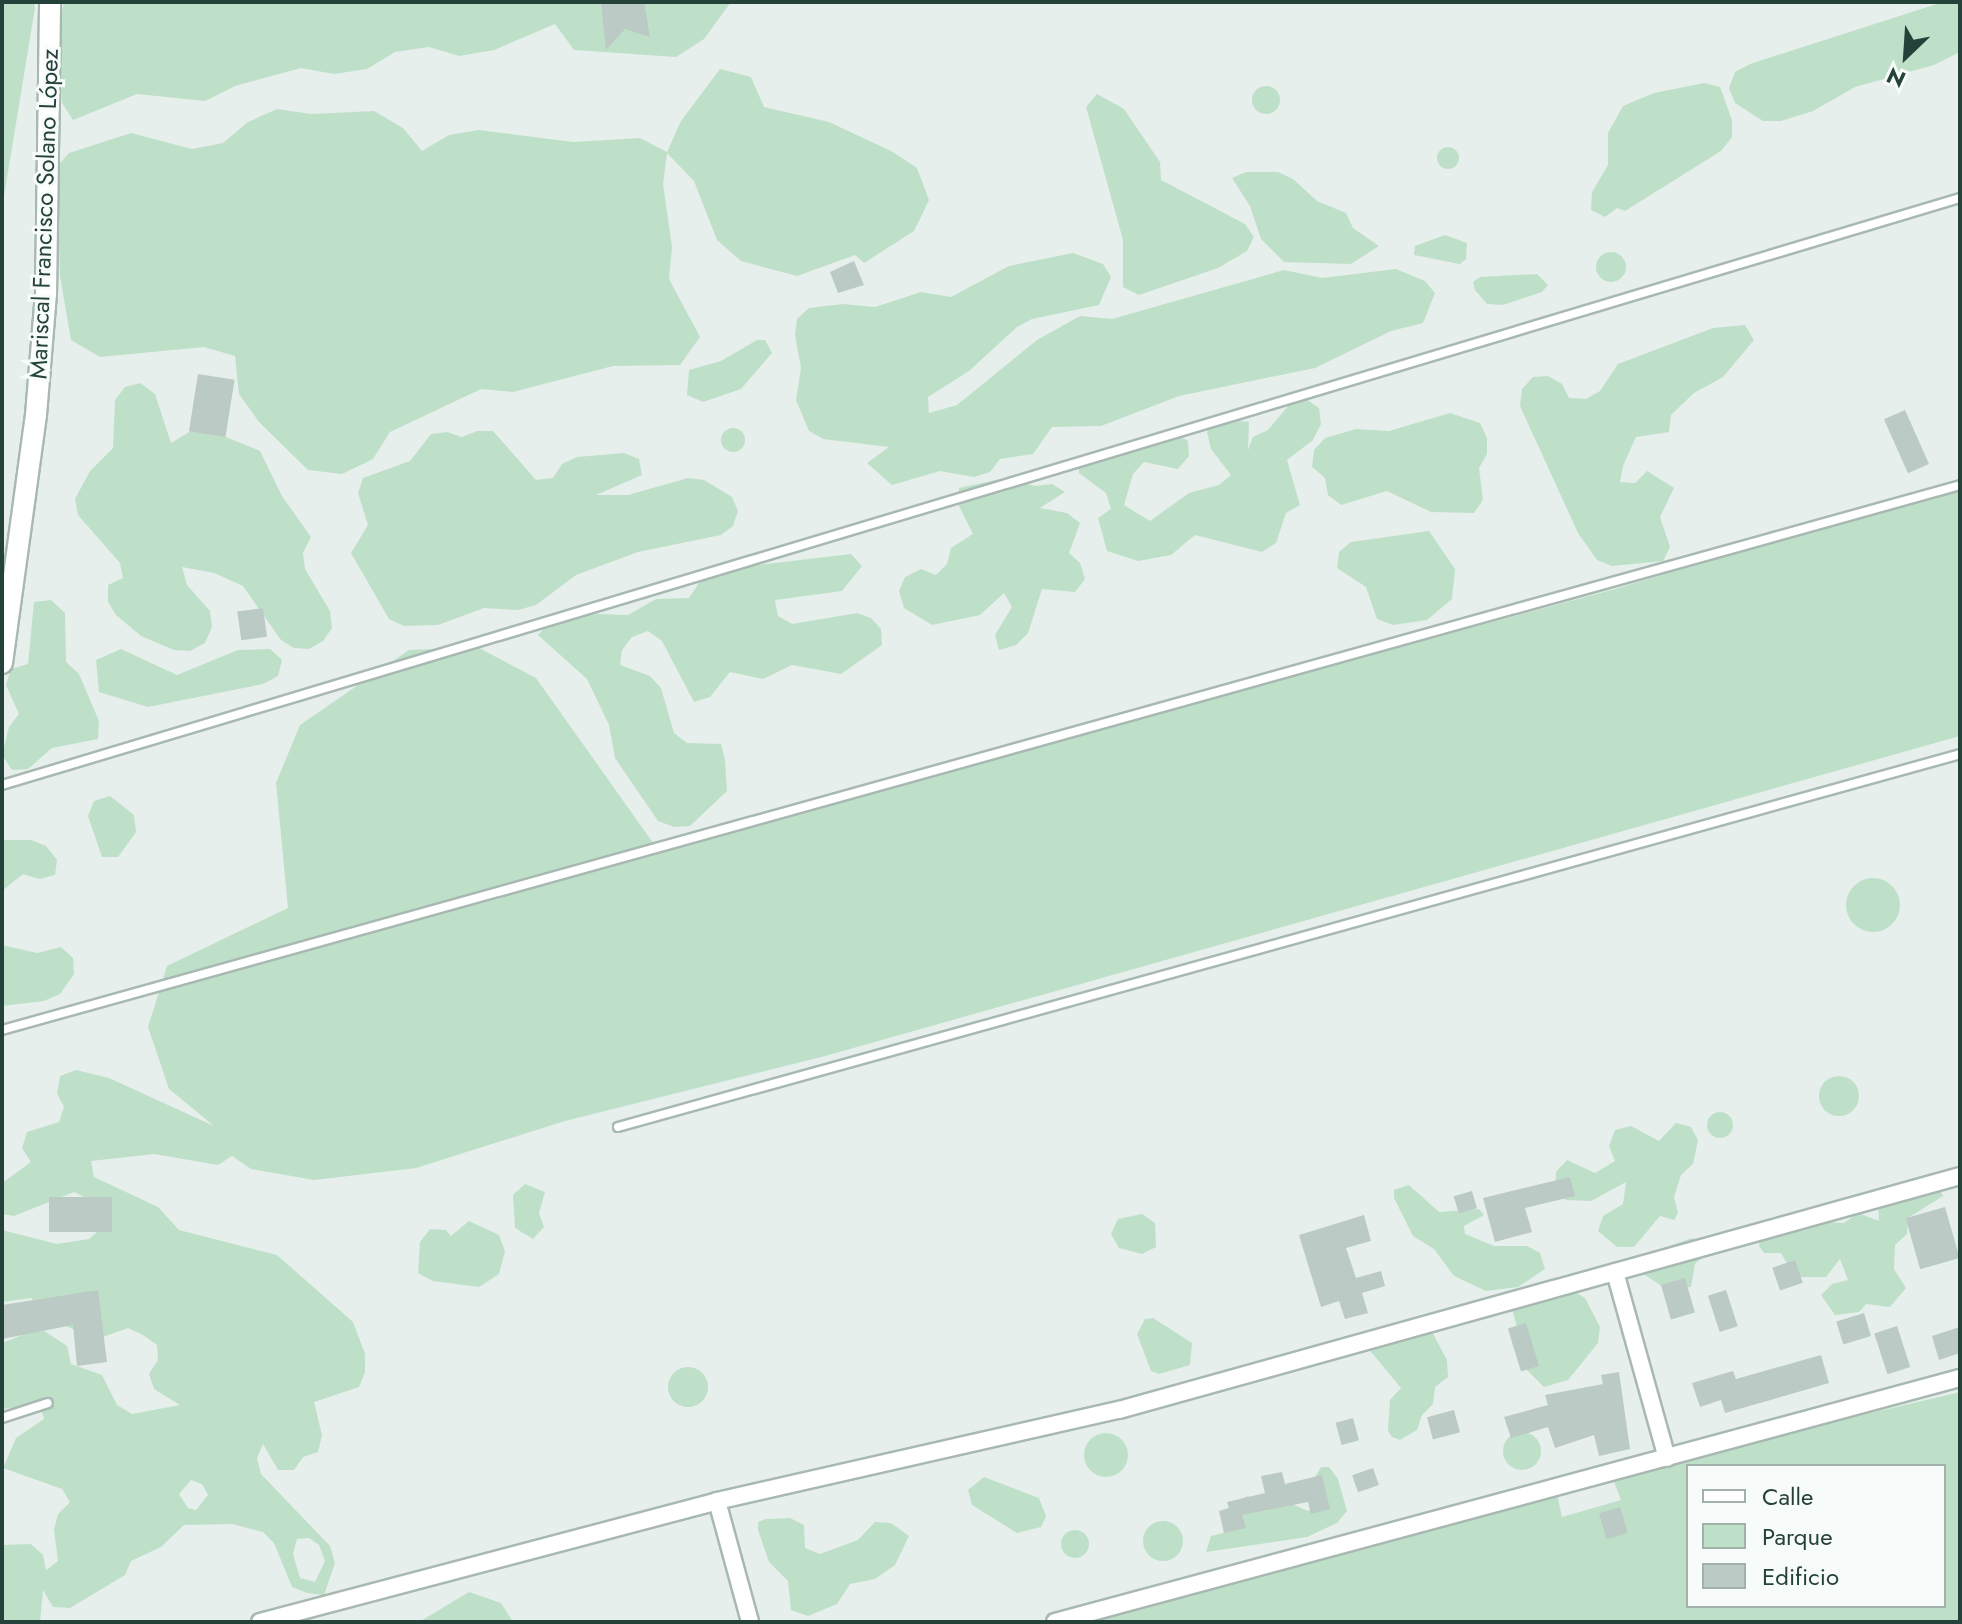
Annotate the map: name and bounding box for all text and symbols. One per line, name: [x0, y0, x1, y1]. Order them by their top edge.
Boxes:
north arrow: [1866, 16, 1946, 96]
street label: Mariscal Francisco Solano López: [24, 48, 64, 380]
text: N: [1881, 60, 1911, 96]
legend: [1686, 1464, 1946, 1608]
text: Calle: [1762, 1479, 1813, 1514]
text: Parque: [1762, 1519, 1833, 1554]
text: Edificio: [1762, 1559, 1839, 1594]

